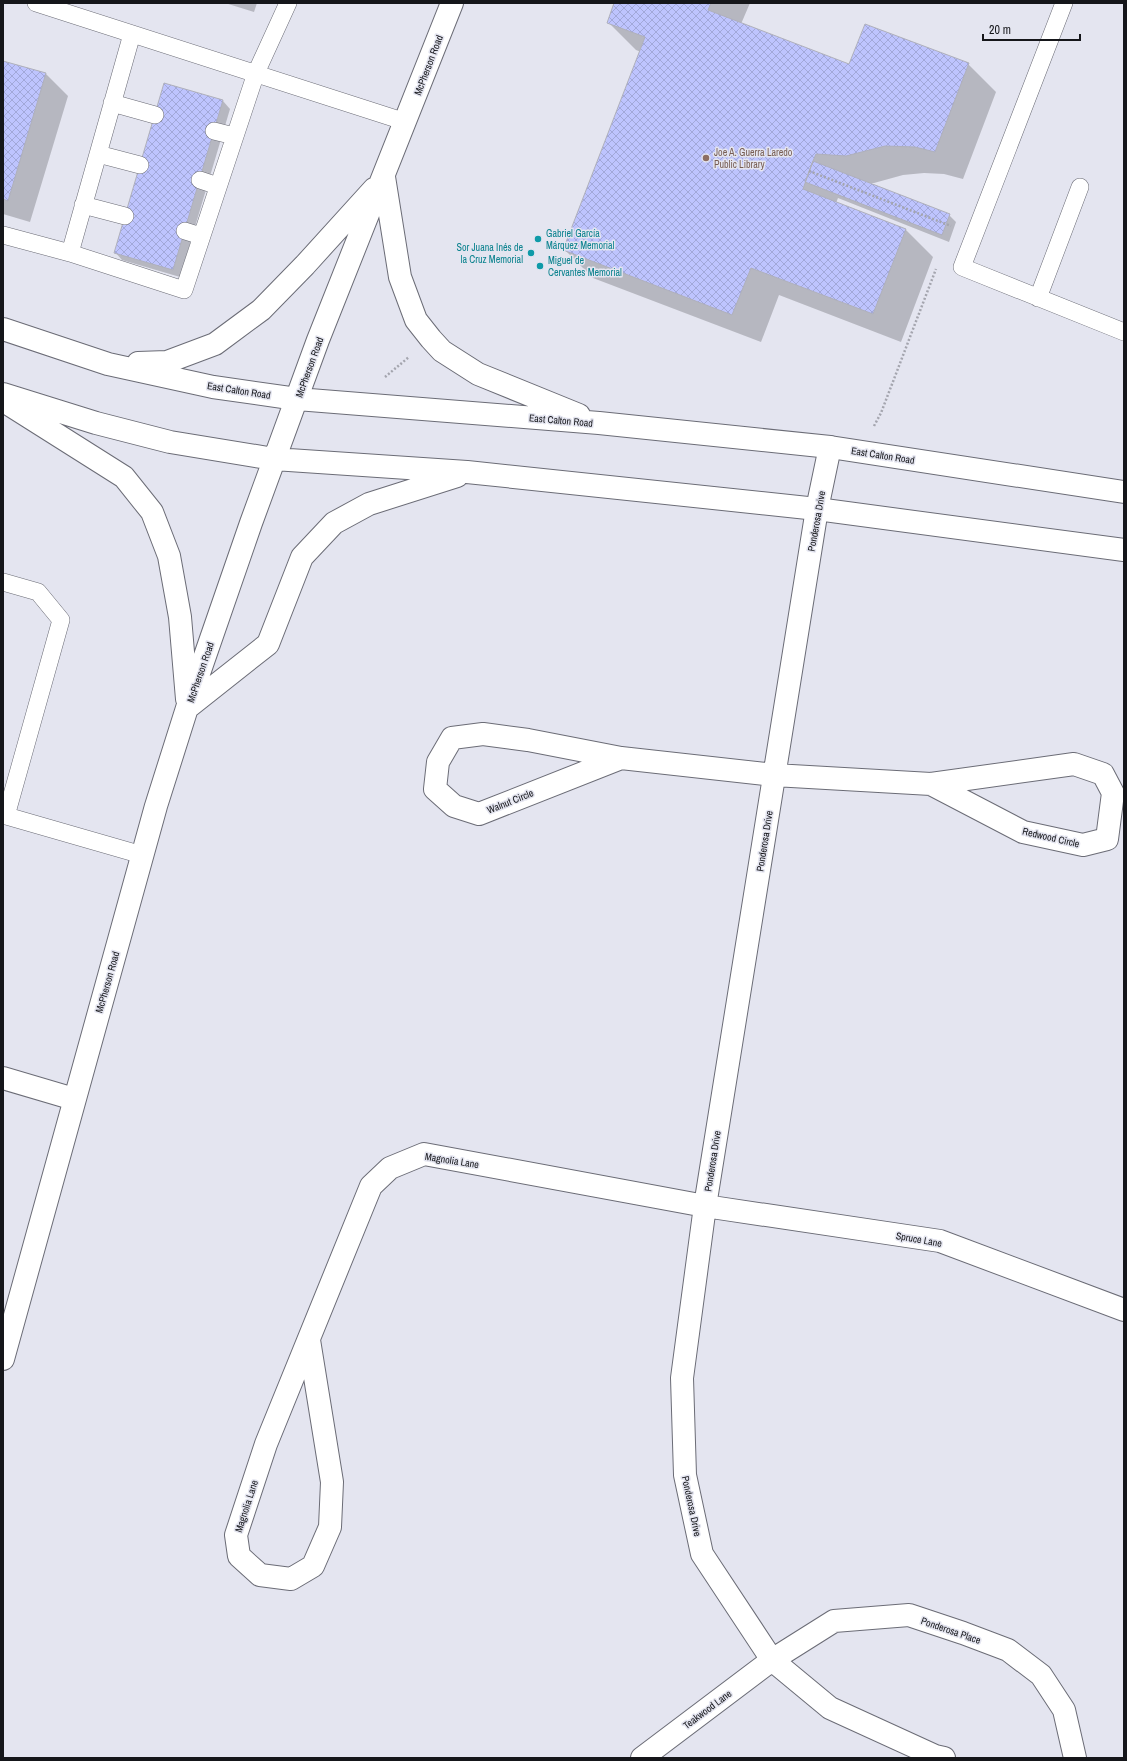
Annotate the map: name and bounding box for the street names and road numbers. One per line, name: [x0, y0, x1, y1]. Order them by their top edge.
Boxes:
street label: McPherson Road: [411, 33, 446, 97]
street label: McPherson Road: [293, 335, 326, 399]
street label: East Calton Road: [206, 379, 272, 402]
street label: East Calton Road: [528, 411, 594, 430]
street label: East Calton Road: [850, 444, 916, 467]
street label: Ponderosa Drive: [805, 489, 828, 553]
street label: McPherson Road: [184, 640, 217, 704]
street label: Walnut Circle: [485, 786, 536, 817]
street label: Ponderosa Drive: [753, 809, 776, 872]
street label: Redwood Circle: [1021, 825, 1081, 850]
street label: McPherson Road: [93, 950, 122, 1014]
street label: Ponderosa Drive: [701, 1129, 724, 1192]
street label: Magnolia Lane: [424, 1150, 480, 1171]
street label: Spruce Lane: [895, 1229, 943, 1250]
street label: Ponderosa Drive: [679, 1475, 704, 1538]
street label: Magnolia Lane: [232, 1478, 261, 1534]
street label: Ponderosa Place: [919, 1614, 983, 1647]
street label: Teakwood Lane: [680, 1687, 734, 1732]

